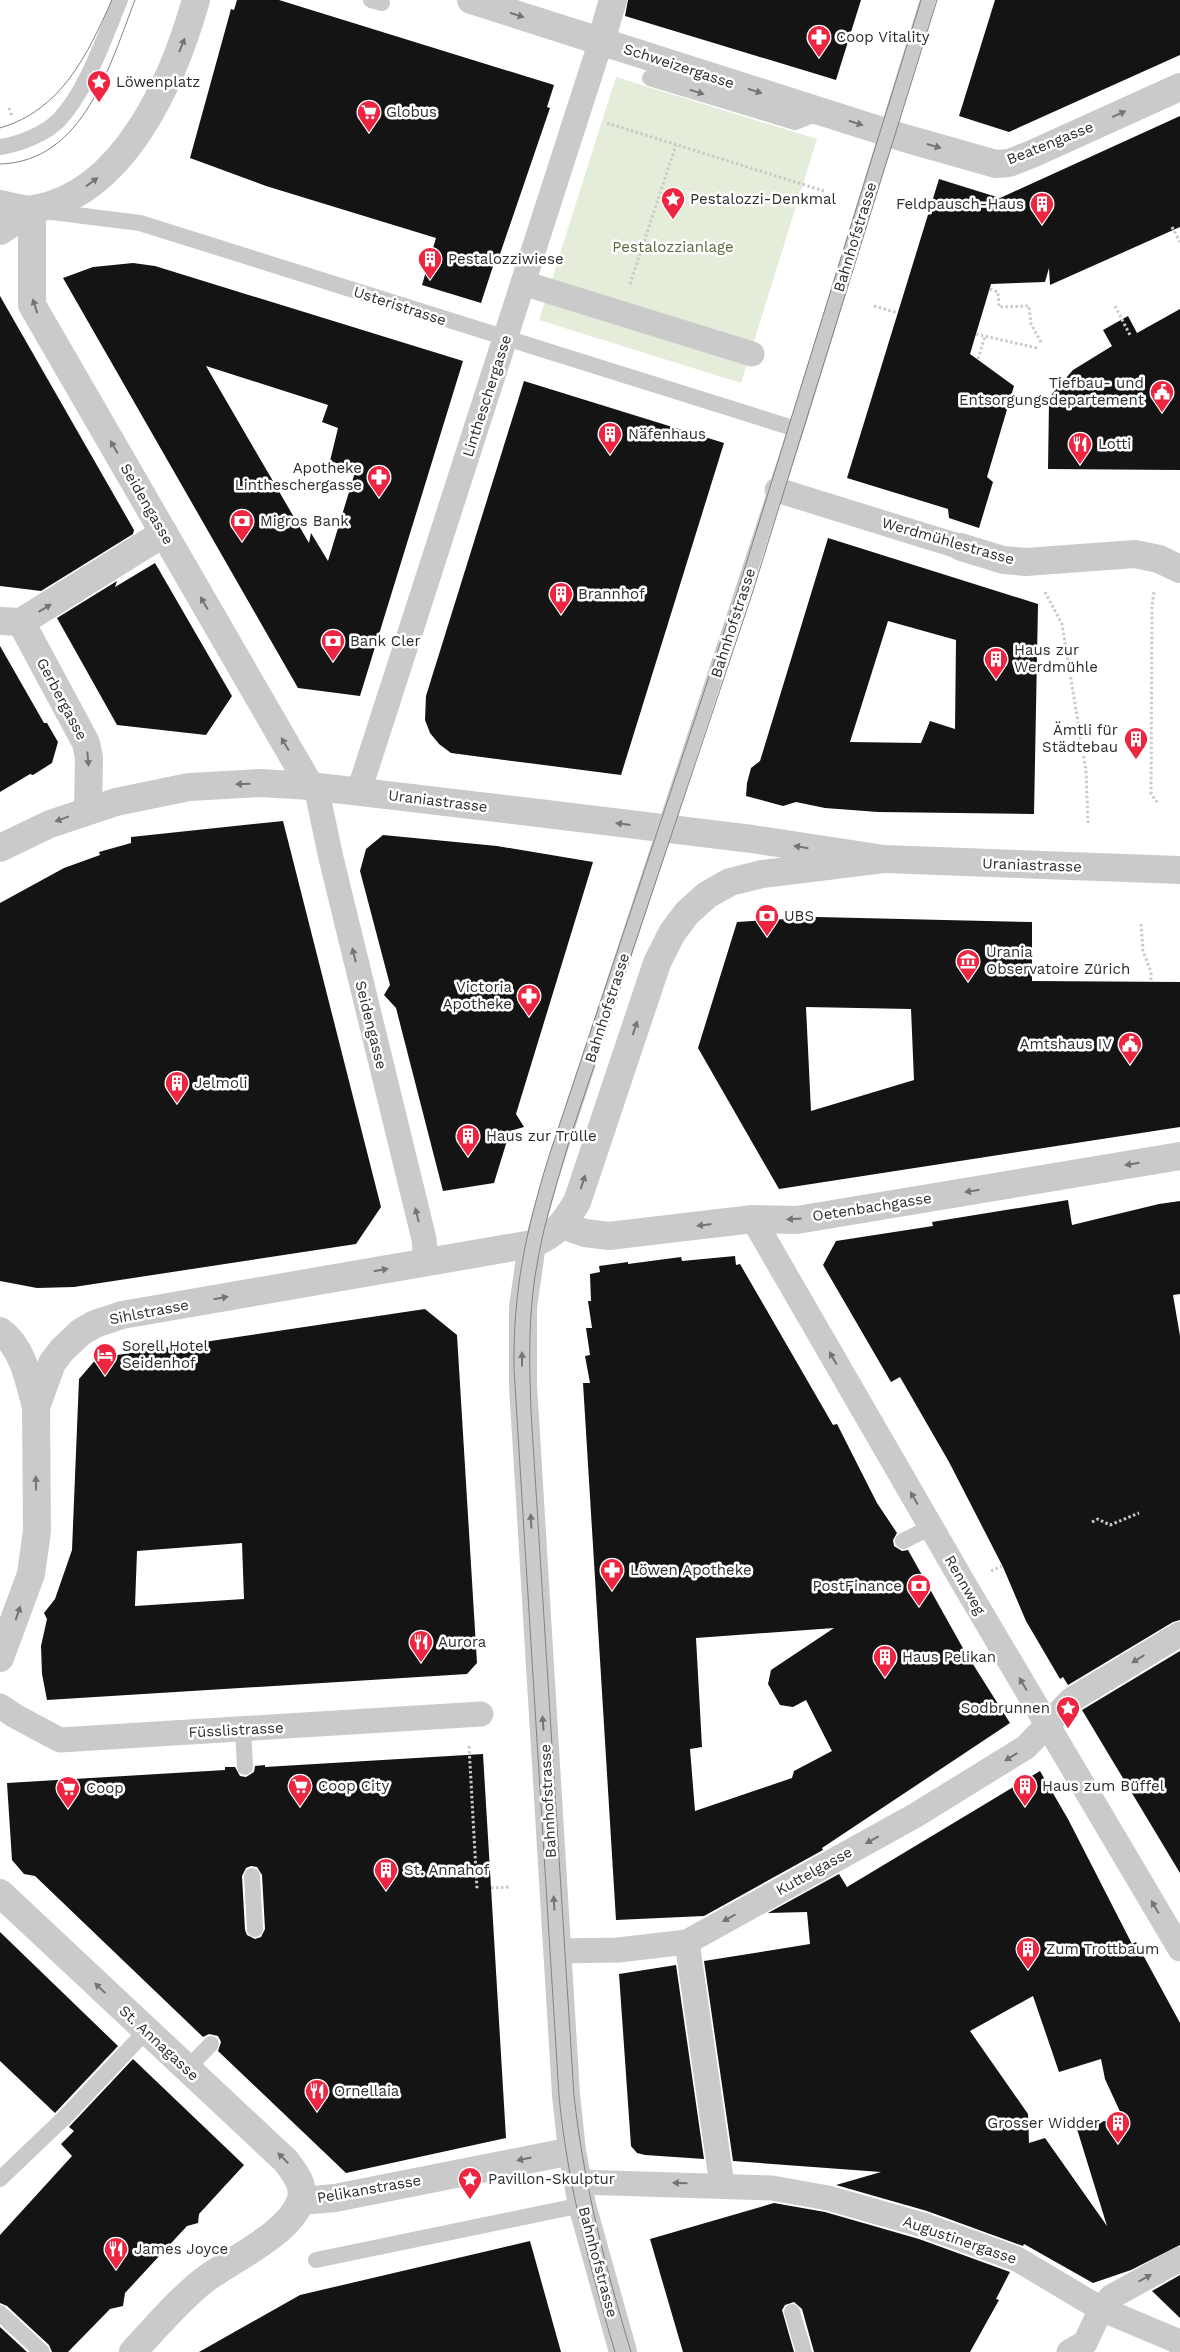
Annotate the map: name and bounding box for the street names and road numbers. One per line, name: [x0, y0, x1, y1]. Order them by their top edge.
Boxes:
street label: Schweizergasse: [621, 40, 737, 92]
street label: Beatengasse: [1004, 117, 1096, 169]
street label: Bahnhofstrasse: [830, 180, 880, 294]
street label: Usteristrasse: [351, 283, 449, 329]
street label: Lintheschergasse: [459, 333, 515, 459]
street label: Seidengasse: [117, 460, 177, 548]
street label: Werdmühlestrasse: [880, 513, 1016, 569]
street label: Bahnhofstrasse: [707, 566, 759, 680]
street label: Gerbergasse: [33, 655, 91, 743]
street label: Uraniastrasse: [387, 786, 489, 816]
street label: Uraniastrasse: [982, 854, 1082, 876]
street label: Bahnhofstrasse: [581, 951, 633, 1065]
street label: Seidengasse: [351, 979, 391, 1071]
street label: Oetenbachgasse: [811, 1189, 933, 1225]
street label: Sihlstrasse: [108, 1295, 190, 1329]
street label: Rennweg: [941, 1552, 989, 1618]
street label: Füsslistrasse: [188, 1719, 284, 1741]
street label: Bahnhofstrasse: [536, 1744, 560, 1858]
street label: Kuttelgasse: [773, 1843, 855, 1899]
street label: St. Annagasse: [115, 2002, 203, 2084]
street label: Pelikanstrasse: [316, 2171, 422, 2207]
street label: Bahnhofstrasse: [575, 2205, 621, 2319]
street label: Augustinergasse: [901, 2212, 1019, 2268]

